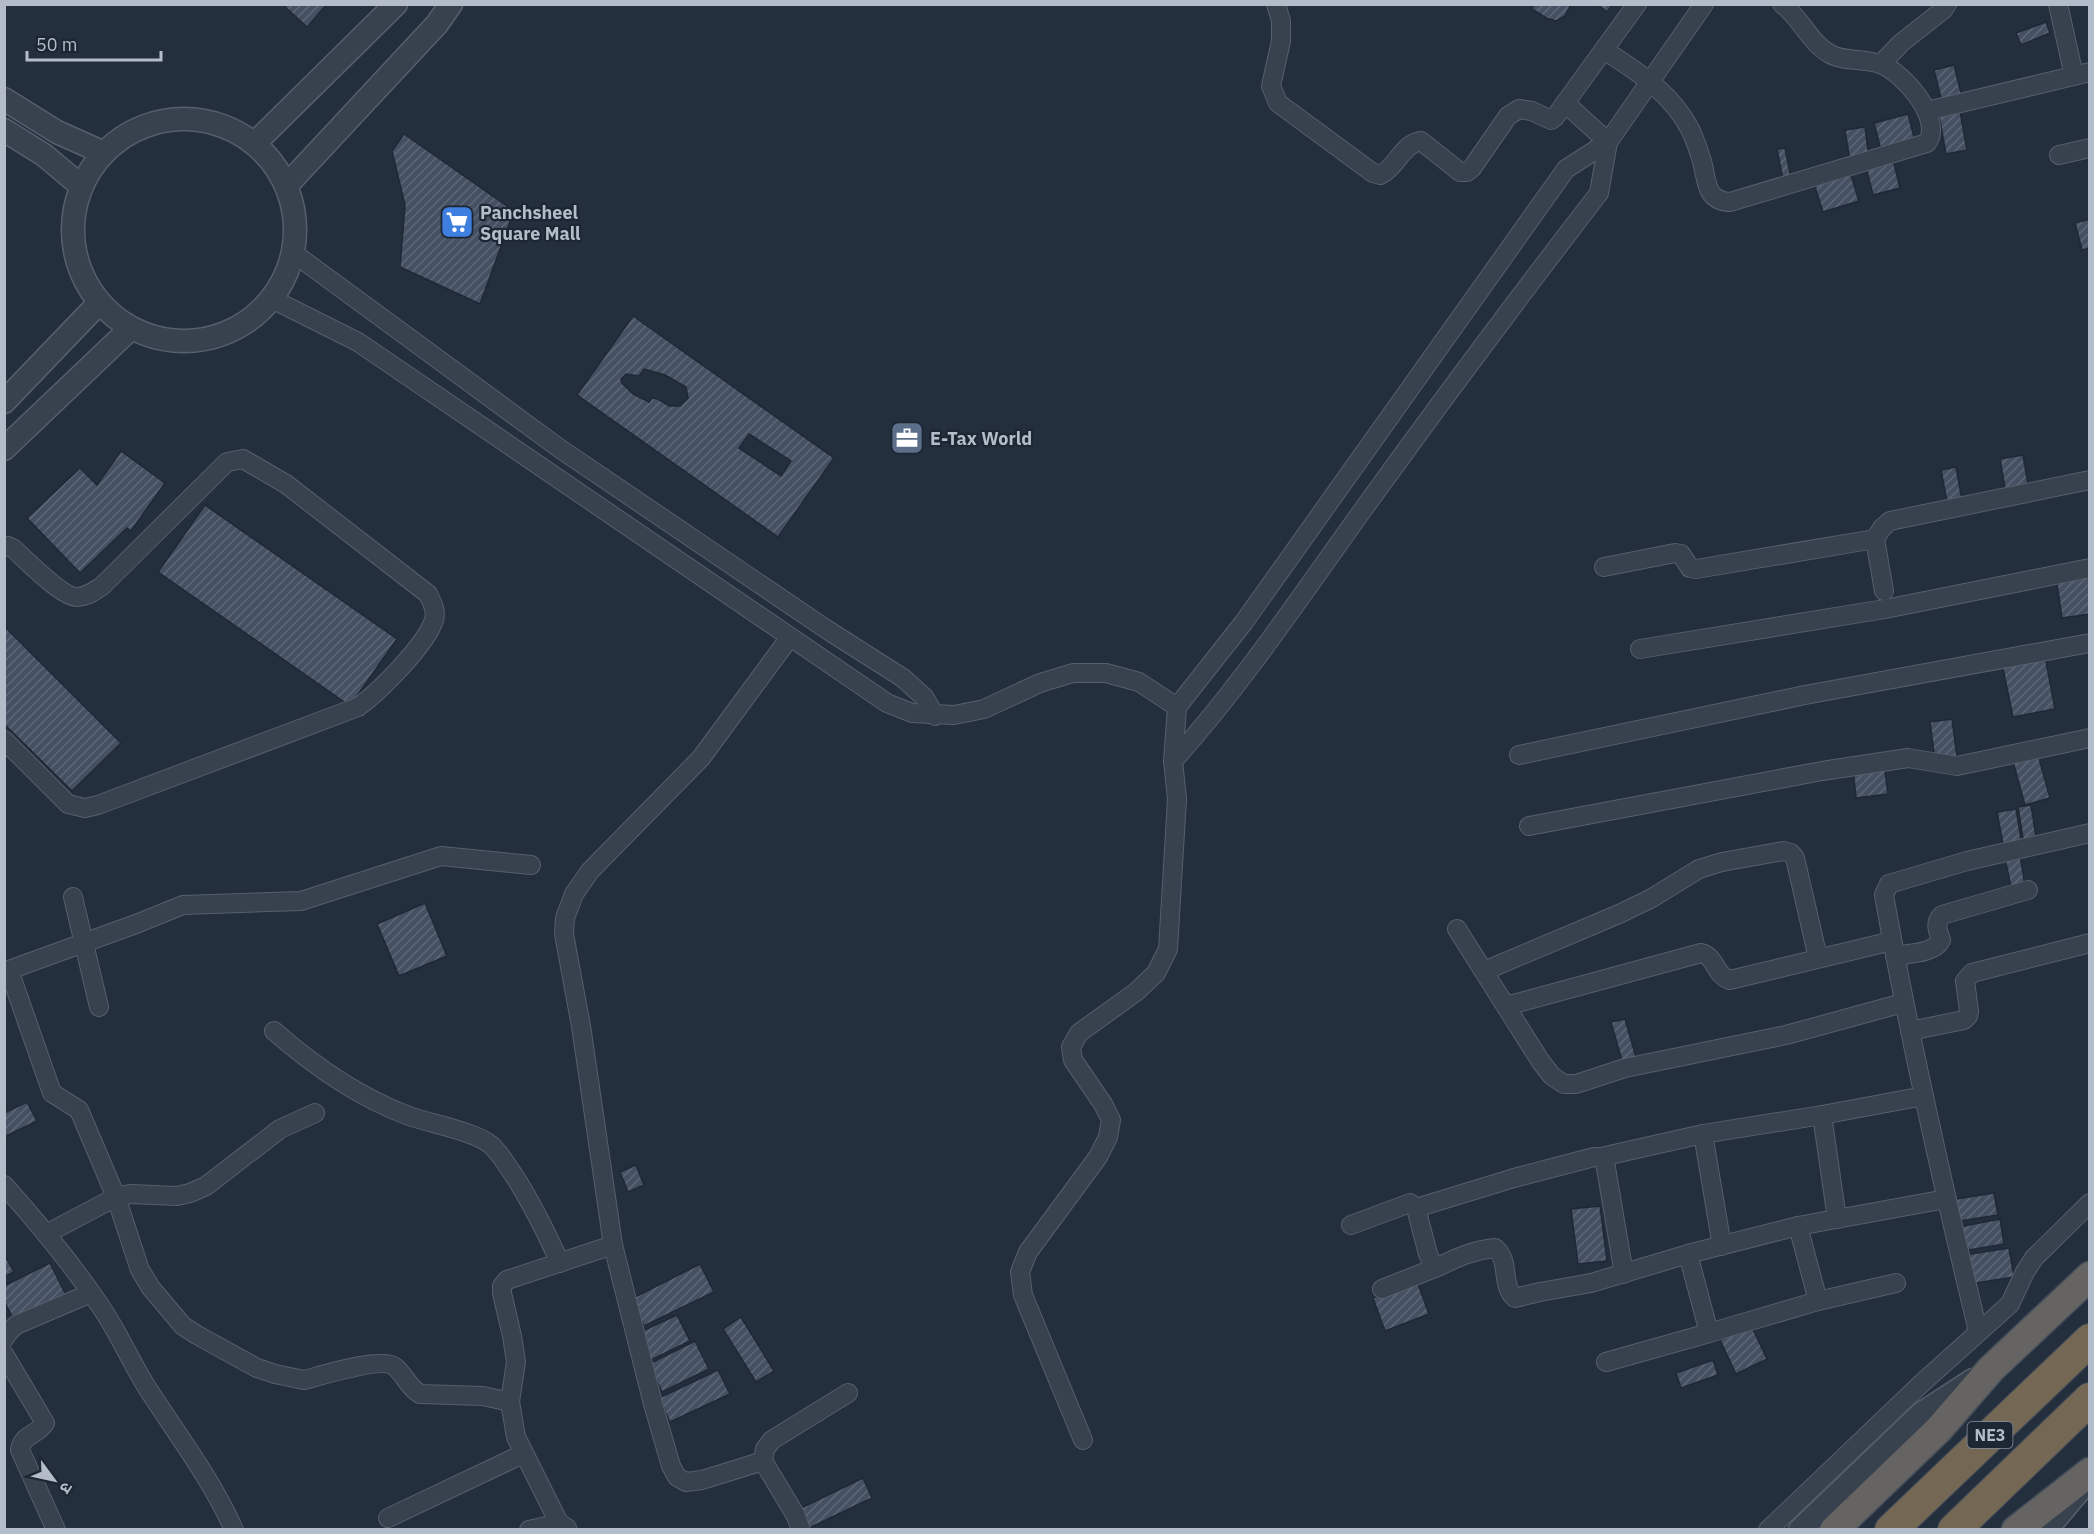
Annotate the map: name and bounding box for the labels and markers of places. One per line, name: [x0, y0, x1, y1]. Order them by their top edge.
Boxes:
place label: Panchsheel Square Mall: [480, 201, 581, 245]
supermarket icon: Panchsheel Square Mall: [439, 204, 475, 240]
office icon: E-Tax World: [889, 420, 925, 456]
place label: E-Tax World: [930, 427, 1032, 450]

